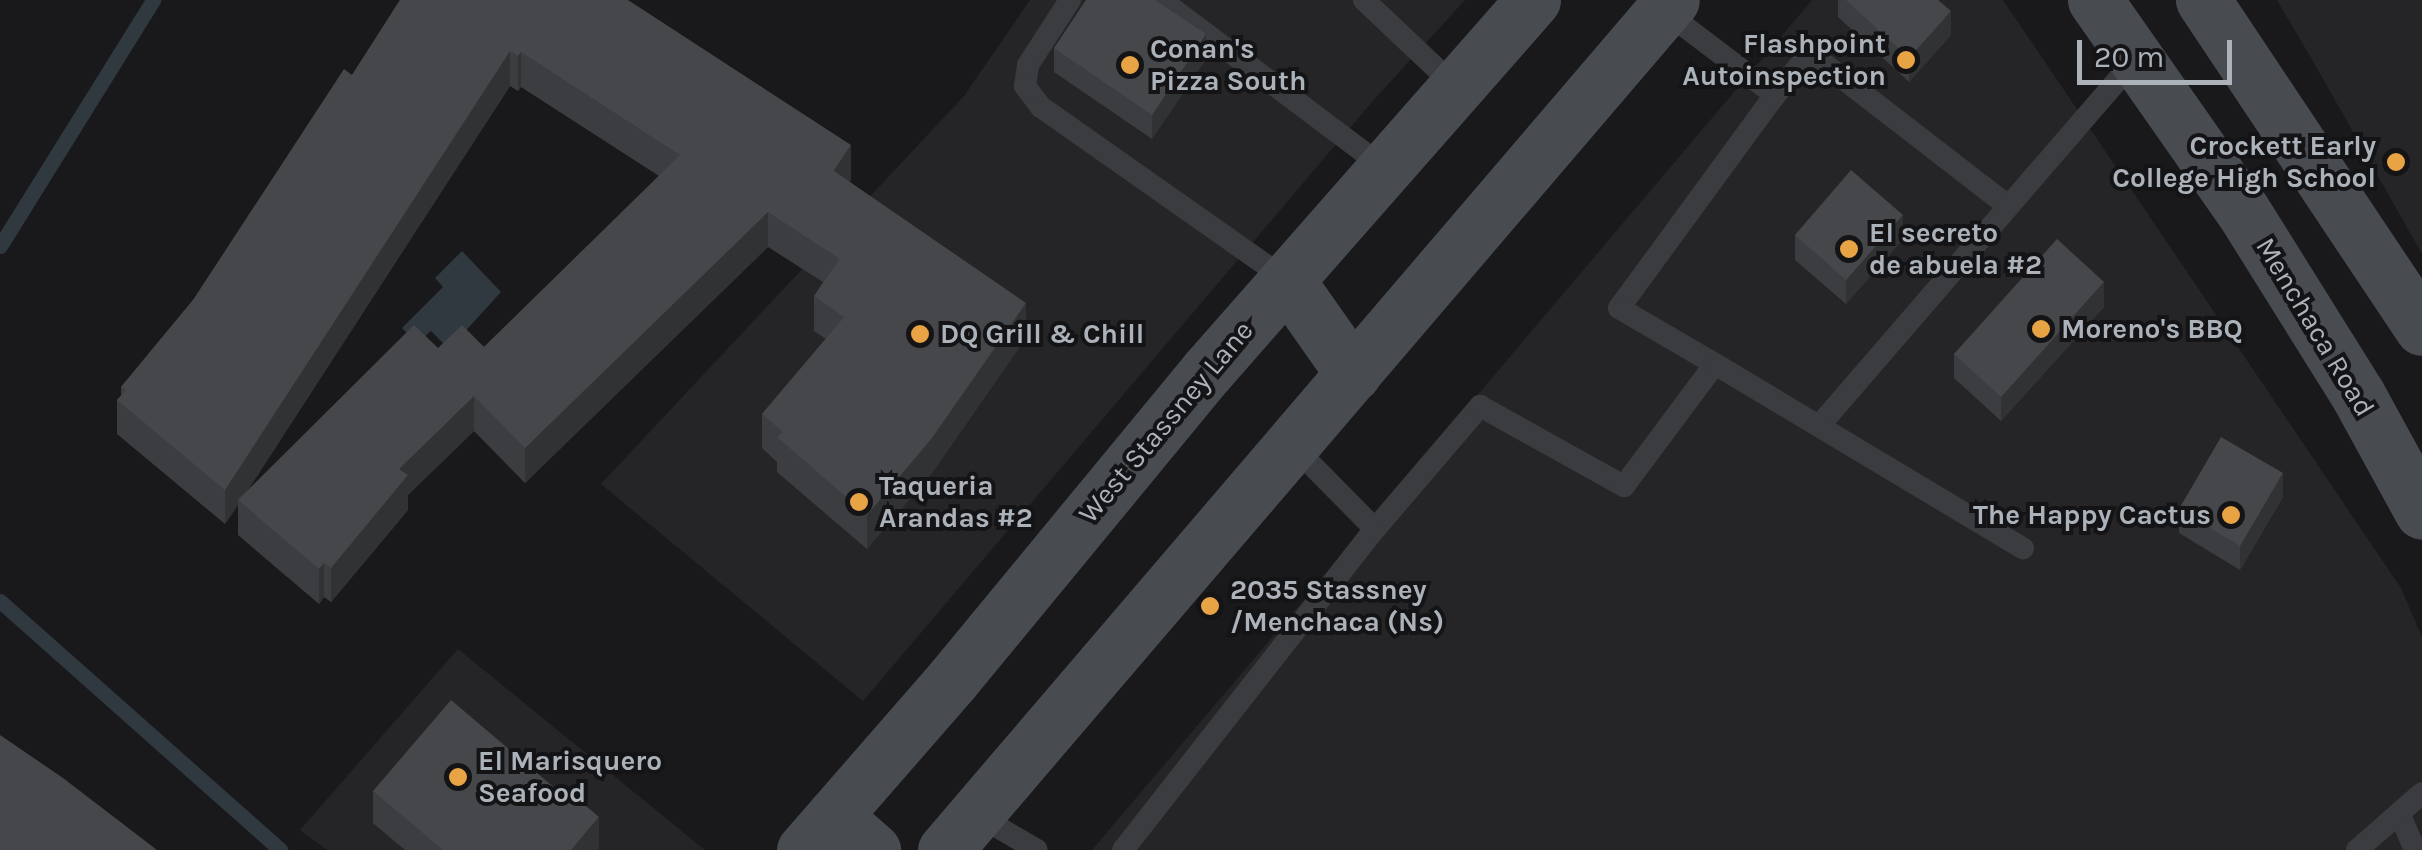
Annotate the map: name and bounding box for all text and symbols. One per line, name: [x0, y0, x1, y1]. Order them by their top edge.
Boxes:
scale bar: [2082, 20, 2237, 82]
place label: Flashpoint Autoinspection: [1682, 27, 1886, 93]
place label: Conan's Pizza South: [1150, 32, 1306, 98]
text: 20 m: [2094, 39, 2164, 75]
marker: Flashpoint Autoinspection: [1895, 49, 1917, 71]
marker: Conan's Pizza South: [1119, 54, 1141, 76]
place label: Crockett Early College High School: [2112, 129, 2376, 195]
marker: Crockett Early College High School: [2385, 151, 2407, 173]
place label: El secreto de abuela #2: [1869, 216, 2042, 282]
street label: Menchaca Road: [2248, 231, 2382, 423]
marker: El secreto de abuela #2: [1838, 238, 1860, 260]
place label: Moreno's BBQ: [2061, 312, 2243, 346]
street label: West Stassney Lane: [1072, 314, 1260, 530]
place label: DQ Grill & Chill: [940, 317, 1144, 351]
marker: Moreno's BBQ: [2030, 318, 2052, 340]
marker: DQ Grill & Chill: [909, 323, 931, 345]
place label: Taqueria Arandas #2: [879, 469, 1033, 535]
marker: Taqueria Arandas #2: [848, 491, 870, 513]
place label: The Happy Cactus: [1973, 498, 2211, 532]
marker: The Happy Cactus: [2220, 504, 2242, 526]
place label: 2035 Stassney /Menchaca (Ns): [1230, 573, 1444, 639]
marker: 2035 Stassney /Menchaca (Ns): [1199, 595, 1221, 617]
place label: El Marisquero Seafood: [478, 744, 662, 810]
marker: El Marisquero Seafood: [447, 766, 469, 788]

